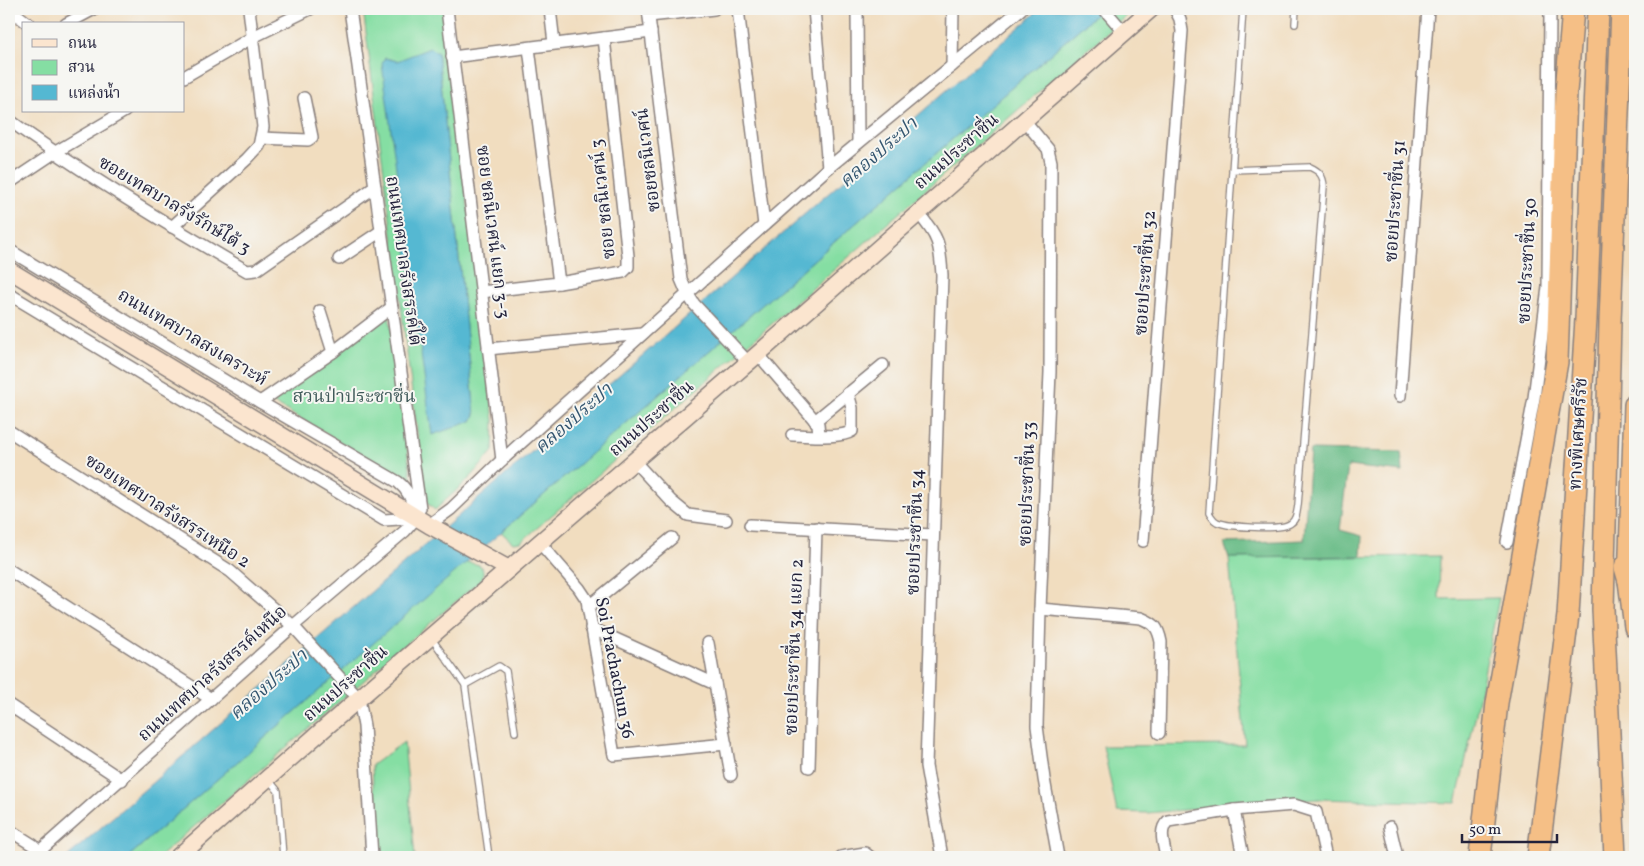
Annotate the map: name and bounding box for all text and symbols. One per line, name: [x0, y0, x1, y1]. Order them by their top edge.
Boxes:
legend: [22, 22, 185, 112]
text: ถนน: [68, 34, 97, 55]
text: สวน: [68, 58, 95, 79]
text: แหล่งน้ำ: [68, 82, 120, 105]
street label: ถนนประชาชื่น: [907, 106, 1005, 196]
street label: ซอยชลนิเวศน์: [630, 107, 668, 213]
water label: คลองประปา: [834, 111, 924, 194]
street label: ซอย ชลนิเวศน์ 3: [585, 138, 623, 260]
street label: ซอยประชาชื่น 31: [1376, 139, 1413, 263]
street label: ซอย ชลนิเวศน์ แยก 3-3: [469, 144, 515, 320]
street label: ซอยเทศบาลรังรักษ์ใต้ 3: [93, 150, 255, 261]
street label: ถนนเทศบาลรังสรรค์ใต้: [379, 174, 428, 348]
street label: ซอยประชาชื่น 30: [1509, 197, 1544, 325]
street label: ซอยประชาชื่น 32: [1126, 209, 1163, 336]
street label: ถนนเทศบาลสงเคราะห์: [112, 283, 272, 393]
street label: ถนนประชาชื่น: [602, 373, 700, 463]
water label: คลองประปา: [529, 377, 619, 460]
street label: ทางพิเศษศรีรัช: [1564, 377, 1594, 491]
park label: สวนป่าประชาชื่น: [292, 382, 416, 410]
street label: ซอยประชาชื่น 33: [1010, 421, 1043, 547]
street label: ซอยเทศบาลรังสรรเหนือ 2: [79, 449, 255, 575]
street label: ซอยประชาชื่น 34: [898, 468, 931, 596]
street label: ซอยประชาชื่น 34 แยก 2: [776, 558, 811, 736]
street label: Soi Prachachun 36: [588, 595, 640, 741]
street label: ถนนเทศบาลรังสรรค์เหนือ: [133, 600, 293, 748]
street label: ถนนประชาชื่น: [296, 638, 394, 728]
water label: คลองประปา: [224, 643, 314, 726]
scale bar: [1462, 811, 1556, 843]
text: 50 m: [1469, 820, 1501, 841]

